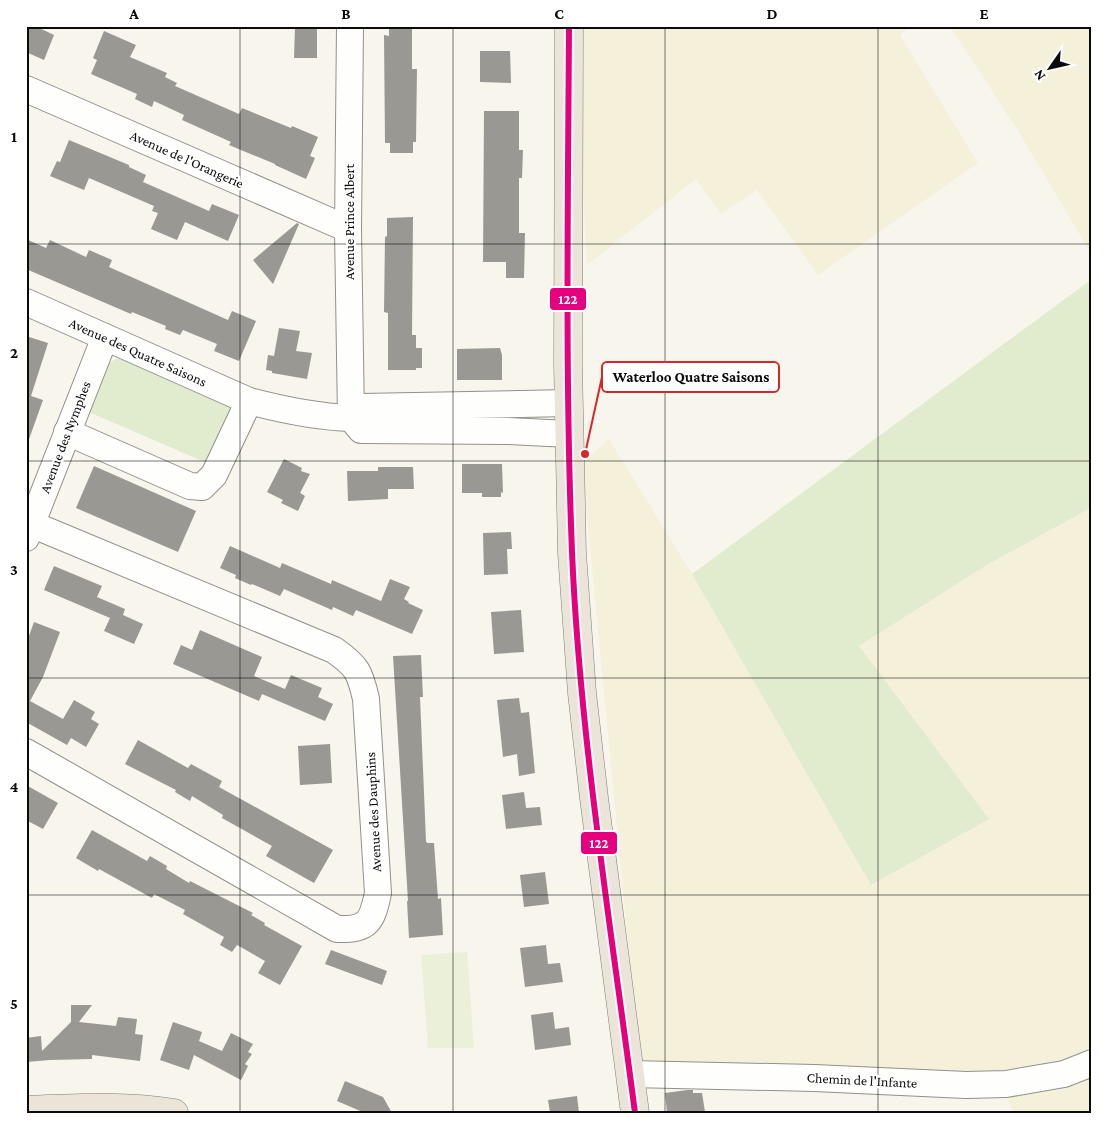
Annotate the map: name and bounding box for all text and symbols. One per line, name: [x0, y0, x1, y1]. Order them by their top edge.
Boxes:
text: A: [128, 5, 139, 22]
text: B: [341, 5, 351, 22]
text: C: [554, 5, 564, 22]
text: D: [766, 5, 778, 22]
text: E: [979, 5, 989, 22]
north arrow: [1026, 42, 1076, 92]
text: N: [1030, 66, 1049, 84]
street label: Avenue de l'Orangerie: [128, 127, 246, 191]
text: 1: [11, 128, 17, 145]
street label: Avenue Prince Albert: [341, 164, 357, 280]
line badge: 122: [549, 287, 587, 311]
text: 122: [558, 291, 578, 307]
street label: Avenue des Quatre Saisons: [67, 314, 209, 390]
text: 2: [10, 344, 18, 361]
callout: Waterloo Quatre Saisons: [602, 362, 779, 392]
text: Waterloo Quatre Saisons: [612, 369, 769, 385]
street label: Avenue des Nymphes: [36, 379, 94, 495]
text: 3: [10, 561, 18, 578]
street label: Avenue des Dauphins: [362, 752, 384, 872]
text: 4: [10, 778, 19, 795]
line badge: 122: [580, 831, 618, 855]
text: 122: [589, 835, 609, 851]
text: 5: [10, 995, 18, 1012]
street label: Chemin de l'Infante: [806, 1069, 918, 1091]

